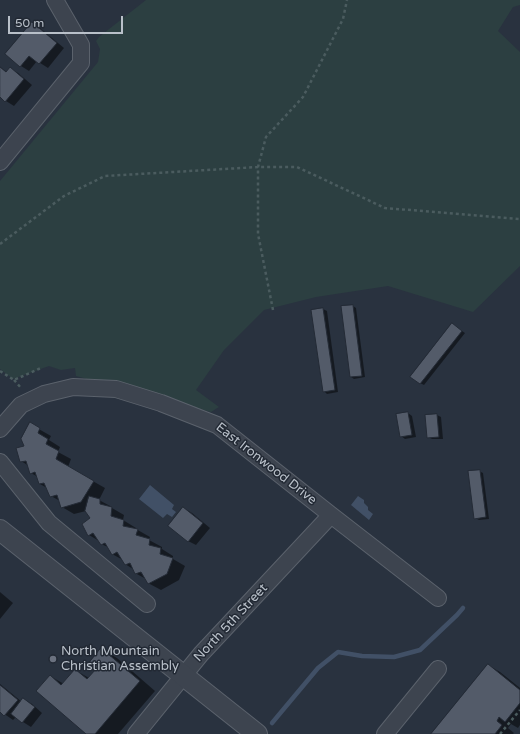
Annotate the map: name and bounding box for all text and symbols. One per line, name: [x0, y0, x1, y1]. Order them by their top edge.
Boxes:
scale bar: [10, 8, 125, 34]
text: 50 m: [15, 16, 44, 30]
street label: East Ironwood Drive: [212, 420, 320, 508]
street label: North 5th Street: [191, 581, 271, 665]
place label: North Mountain Christian Assembly: [61, 644, 179, 675]
marker: North Mountain Christian Assembly: [48, 654, 58, 664]

